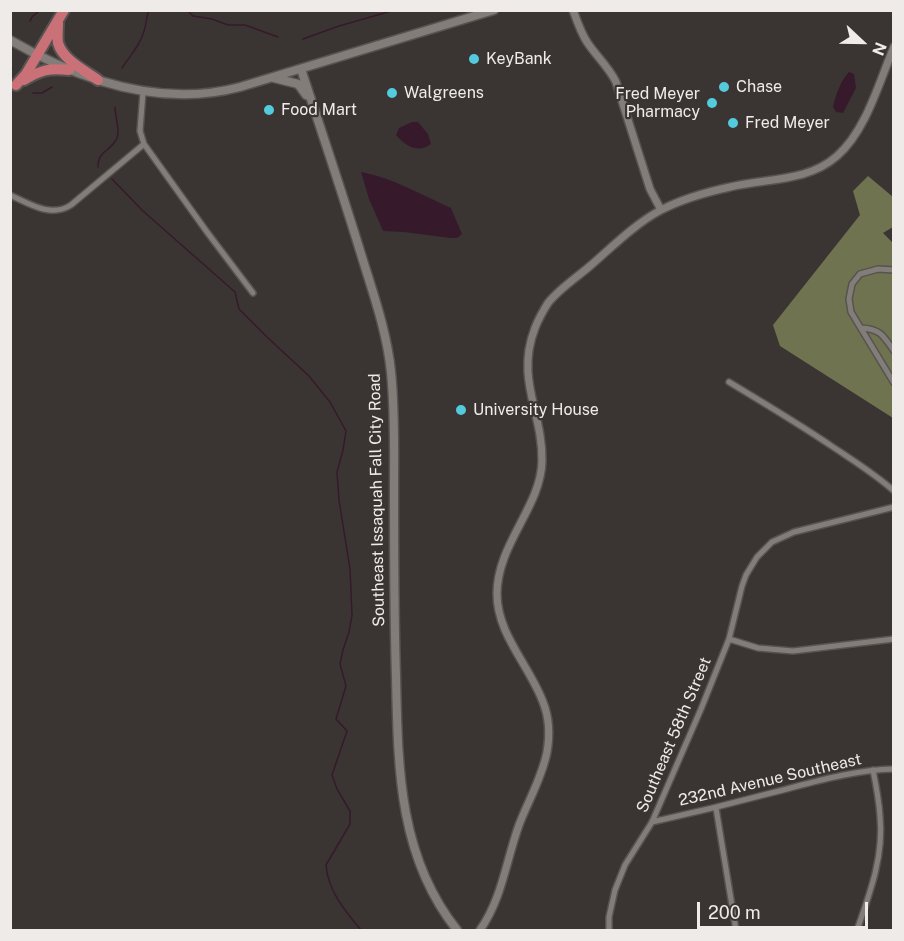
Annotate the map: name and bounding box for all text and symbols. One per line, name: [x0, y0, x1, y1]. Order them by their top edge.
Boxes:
north arrow: [832, 12, 892, 72]
text: N: [868, 40, 890, 58]
place label: KeyBank: [486, 49, 552, 69]
marker: KeyBank: [467, 52, 481, 66]
place label: Chase: [736, 77, 782, 97]
marker: Chase: [717, 80, 731, 94]
place label: Walgreens: [404, 83, 484, 103]
place label: Fred Meyer Pharmacy: [615, 84, 700, 122]
marker: Walgreens: [385, 86, 399, 100]
marker: Fred Meyer Pharmacy: [705, 96, 719, 110]
place label: Food Mart: [281, 100, 357, 120]
marker: Food Mart: [262, 103, 276, 117]
place label: Fred Meyer: [745, 113, 830, 133]
marker: Fred Meyer: [726, 116, 740, 130]
street label: Southeast Issaquah Fall City Road: [365, 373, 389, 627]
place label: University House: [473, 400, 599, 420]
marker: University House: [454, 403, 468, 417]
street label: Southeast 58th Street: [633, 654, 715, 816]
street label: 232nd Avenue Southeast: [677, 750, 863, 810]
scale bar: [700, 890, 871, 928]
text: 200 m: [708, 902, 761, 923]

